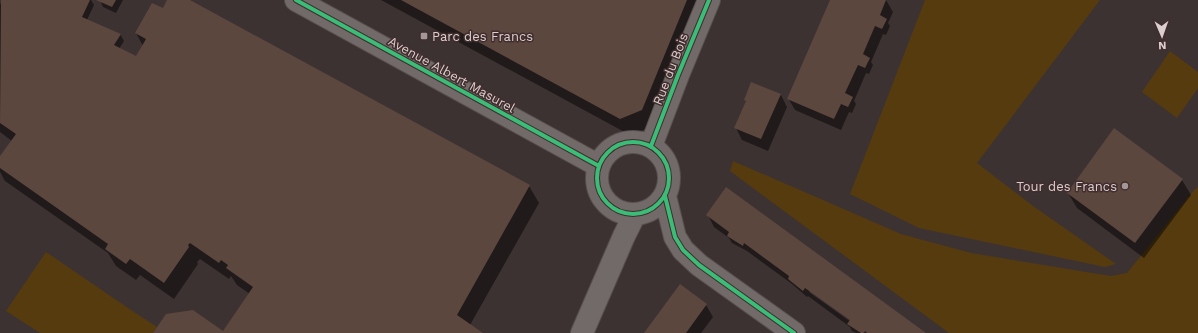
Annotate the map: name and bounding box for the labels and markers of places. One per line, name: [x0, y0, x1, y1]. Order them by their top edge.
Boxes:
place label: Parc des Francs: [432, 29, 533, 44]
marker: Parc des Francs: [419, 31, 429, 41]
place label: Tour des Francs: [1016, 179, 1117, 194]
marker: Tour des Francs: [1120, 181, 1130, 191]

